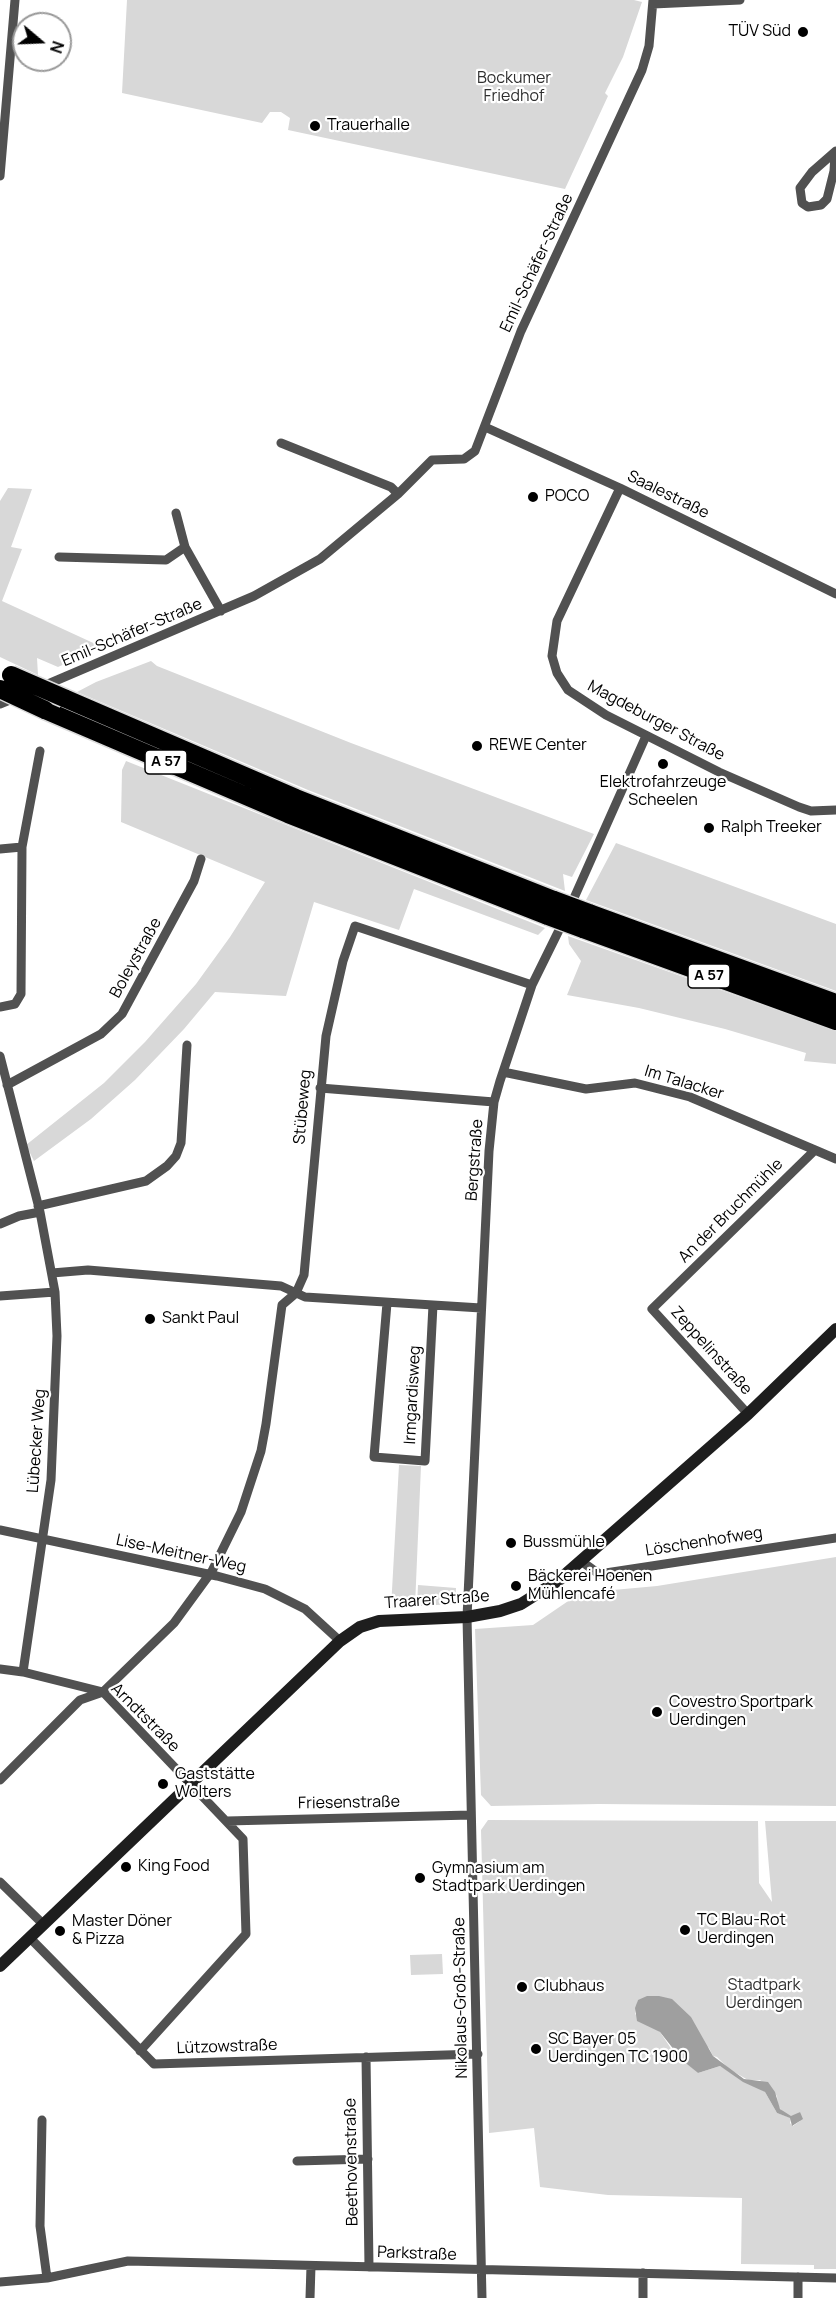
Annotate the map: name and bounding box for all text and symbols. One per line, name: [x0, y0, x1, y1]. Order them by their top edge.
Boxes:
north arrow: [12, 12, 72, 72]
place label: TÜV Süd: [729, 22, 791, 42]
marker: TÜV Süd: [796, 25, 810, 39]
text: N: [45, 38, 69, 56]
park label: Bockumer Friedhof: [477, 69, 551, 107]
place label: Trauerhalle: [327, 116, 410, 136]
marker: Trauerhalle: [308, 119, 322, 133]
street label: Emil-Schäfer-Straße: [496, 191, 578, 335]
street label: Saalestraße: [624, 467, 712, 523]
place label: POCO: [545, 487, 589, 507]
marker: POCO: [526, 490, 540, 504]
street label: Emil-Schäfer-Straße: [59, 595, 205, 671]
street label: Magdeburger Straße: [584, 677, 728, 765]
place label: REWE Center: [489, 736, 587, 756]
marker: REWE Center: [470, 739, 484, 753]
road number: A 57: [145, 750, 187, 774]
marker: Elektrofahrzeuge Scheelen: [656, 757, 670, 771]
place label: Elektrofahrzeuge Scheelen: [600, 773, 726, 811]
place label: Ralph Treeker: [721, 818, 822, 838]
marker: Ralph Treeker: [702, 821, 716, 835]
street label: Boleystraße: [106, 915, 166, 1001]
road number: A 57: [688, 964, 730, 988]
street label: Im Talacker: [642, 1062, 726, 1104]
street label: Stübeweg: [290, 1069, 316, 1145]
street label: Bergstraße: [463, 1118, 487, 1202]
street label: An der Bruchmühle: [675, 1155, 787, 1267]
street label: Zeppelinstraße: [666, 1303, 756, 1399]
place label: Sankt Paul: [162, 1309, 239, 1329]
marker: Sankt Paul: [143, 1312, 157, 1326]
street label: Irmgardisweg: [401, 1345, 425, 1445]
street label: Lübecker Weg: [24, 1388, 50, 1494]
street label: Löschenhofweg: [644, 1523, 764, 1561]
street label: Lise-Meitner-Weg: [114, 1531, 248, 1577]
place label: Bussmühle: [523, 1533, 605, 1553]
marker: Bussmühle: [504, 1536, 518, 1550]
place label: Bäckerei Hoenen Mühlencafé: [528, 1567, 652, 1605]
marker: Bäckerei Hoenen Mühlencafé: [509, 1579, 523, 1593]
street label: Traarer Straße: [384, 1587, 490, 1613]
street label: Arndtstraße: [107, 1680, 183, 1756]
place label: Covestro Sportpark Uerdingen: [669, 1693, 813, 1731]
marker: Covestro Sportpark Uerdingen: [650, 1705, 664, 1719]
place label: Gaststätte Wolters: [175, 1765, 255, 1803]
marker: Gaststätte Wolters: [156, 1777, 170, 1791]
street label: Friesenstraße: [298, 1793, 400, 1813]
place label: King Food: [138, 1857, 210, 1877]
place label: Gymnasium am Stadtpark Uerdingen: [432, 1859, 585, 1897]
marker: King Food: [119, 1860, 133, 1874]
marker: Gymnasium am Stadtpark Uerdingen: [413, 1871, 427, 1885]
place label: TC Blau-Rot Uerdingen: [697, 1911, 786, 1949]
place label: Master Döner & Pizza: [72, 1912, 172, 1950]
street label: Nikolaus-Groß-Straße: [450, 1917, 472, 2079]
marker: TC Blau-Rot Uerdingen: [678, 1923, 692, 1937]
marker: Master Döner & Pizza: [53, 1924, 67, 1938]
park label: Stadtpark Uerdingen: [726, 1976, 802, 2014]
place label: Clubhaus: [534, 1977, 604, 1997]
marker: Clubhaus: [515, 1980, 529, 1994]
place label: SC Bayer 05 Uerdingen TC 1900: [548, 2030, 688, 2068]
street label: Lützowstraße: [176, 2036, 278, 2058]
marker: SC Bayer 05 Uerdingen TC 1900: [529, 2042, 543, 2056]
street label: Beethovenstraße: [341, 2098, 363, 2226]
street label: Parkstraße: [377, 2243, 457, 2265]

